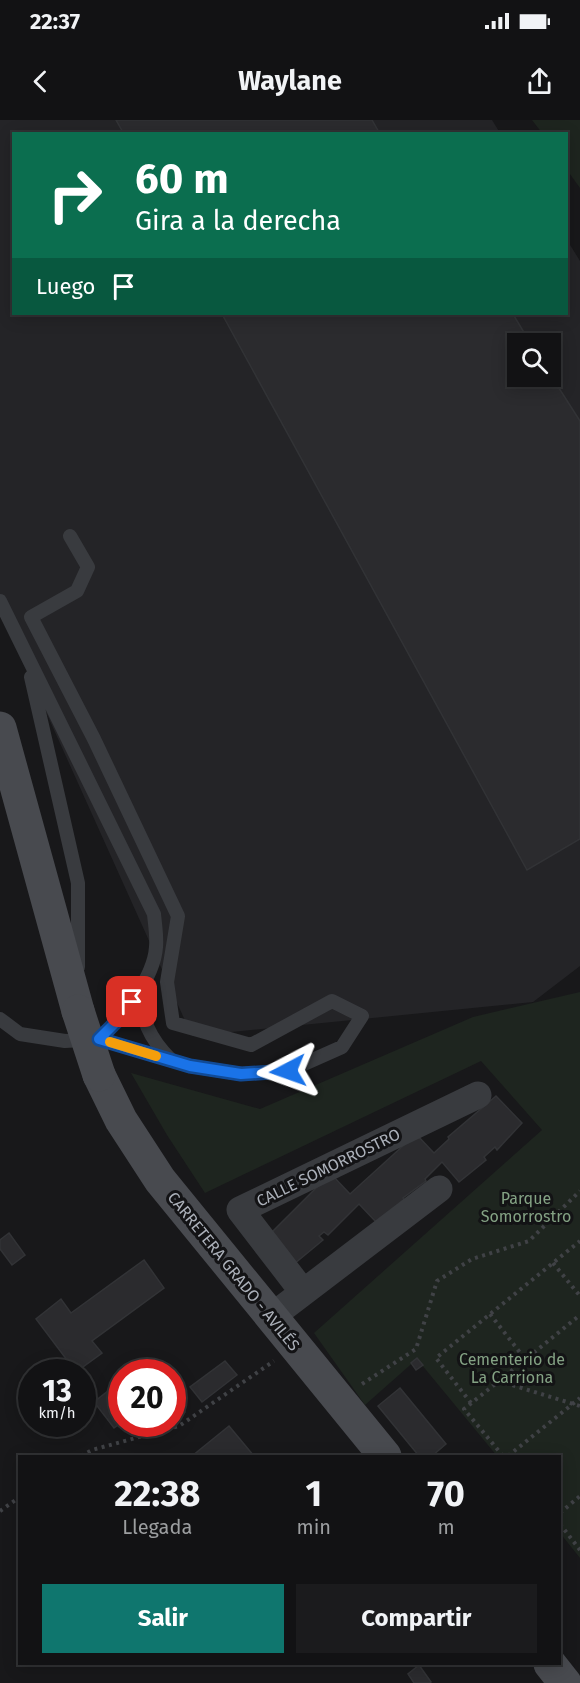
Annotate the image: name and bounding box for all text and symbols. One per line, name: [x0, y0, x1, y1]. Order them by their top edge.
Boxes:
text: 22:37: [30, 8, 80, 35]
icon: back: [24, 65, 57, 98]
text: Waylane: [238, 65, 342, 97]
icon: share: [523, 65, 556, 98]
text: 60 m: [135, 154, 229, 204]
icon: right: [36, 156, 114, 234]
text: Gira a la derecha: [135, 205, 341, 237]
icon: arrive: [107, 270, 140, 303]
text: Luego: [36, 273, 95, 300]
map controls: [507, 333, 561, 387]
button: search: [507, 333, 561, 387]
pin: [106, 976, 157, 1027]
icon: arrive: [115, 985, 148, 1018]
position arrow: [256, 1039, 320, 1103]
street label: CALLE SOMORROSTRO: [253, 1124, 403, 1210]
street label: CARRETERA GRADO - AVILÉS: [164, 1187, 305, 1355]
park label: Parque Somorrostro: [481, 1189, 571, 1226]
park label: Cementerio de La Carriona: [459, 1350, 565, 1387]
speed limit sign: 20: [108, 1359, 186, 1437]
text: 13: [42, 1373, 72, 1409]
text: km/h: [38, 1404, 76, 1422]
text: 22:38: [114, 1472, 200, 1516]
text: 1: [305, 1472, 322, 1516]
text: 70: [427, 1472, 465, 1516]
text: Llegada: [122, 1515, 192, 1539]
text: min: [297, 1515, 331, 1539]
text: m: [437, 1515, 455, 1539]
button: Salir: [42, 1584, 284, 1653]
button: Compartir: [296, 1584, 537, 1653]

